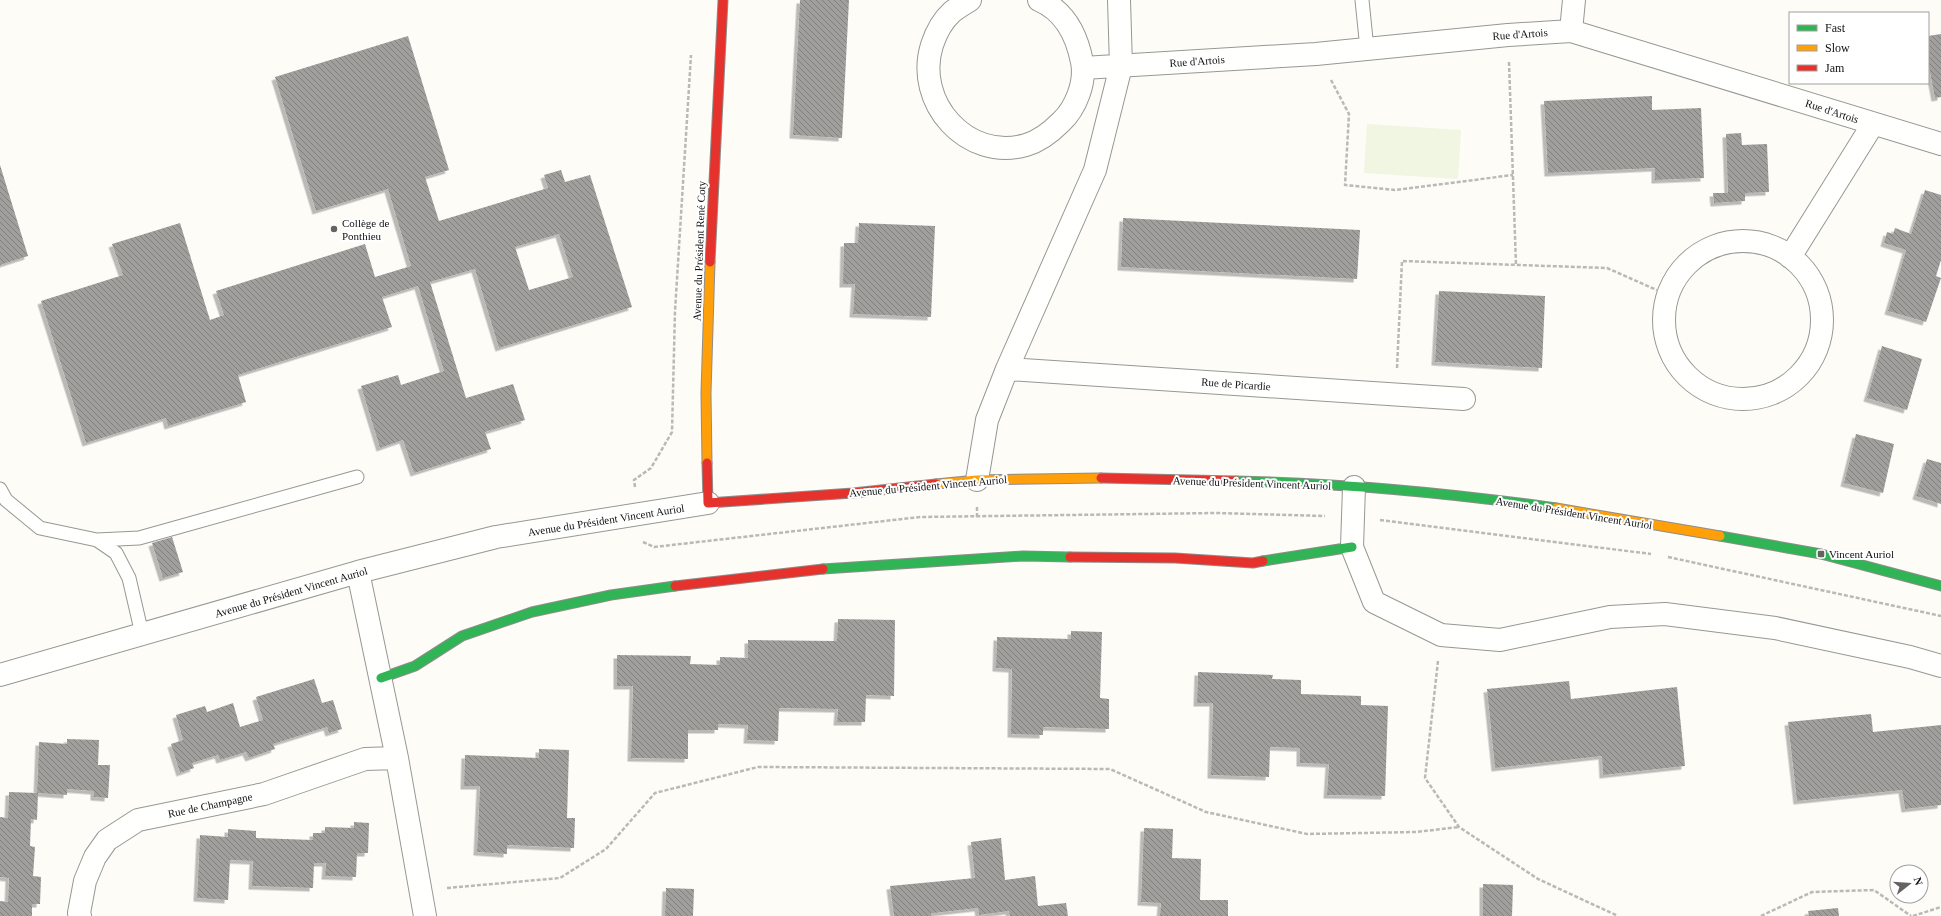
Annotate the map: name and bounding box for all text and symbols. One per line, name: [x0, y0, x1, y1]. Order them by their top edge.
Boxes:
legend: [1789, 12, 1929, 84]
text: Fast: [1825, 21, 1846, 35]
street label: Rue d'Artois: [1492, 26, 1548, 42]
text: Slow: [1825, 41, 1850, 55]
street label: Rue d'Artois: [1169, 53, 1225, 69]
text: Jam: [1825, 61, 1845, 75]
street label: Rue d'Artois: [1804, 97, 1860, 125]
street label: Avenue du Président René Coty: [691, 180, 707, 321]
place label: Collège de Ponthieu: [342, 217, 389, 242]
marker: Collège de Ponthieu: [329, 224, 339, 234]
street label: Rue de Picardie: [1201, 376, 1271, 392]
street label: Avenue du Président Vincent Auriol: [849, 473, 1007, 499]
street label: Avenue du Président Vincent Auriol: [1173, 474, 1331, 492]
street label: Avenue du Président Vincent Auriol: [1495, 495, 1653, 531]
street label: Avenue du Président Vincent Auriol: [527, 502, 685, 538]
place label: Vincent Auriol: [1829, 548, 1894, 560]
marker: Vincent Auriol: [1816, 549, 1826, 559]
street label: Avenue du Président Vincent Auriol: [213, 564, 369, 620]
street label: Rue de Champagne: [167, 790, 253, 820]
north arrow: [1889, 864, 1929, 904]
text: N: [1912, 876, 1925, 887]

